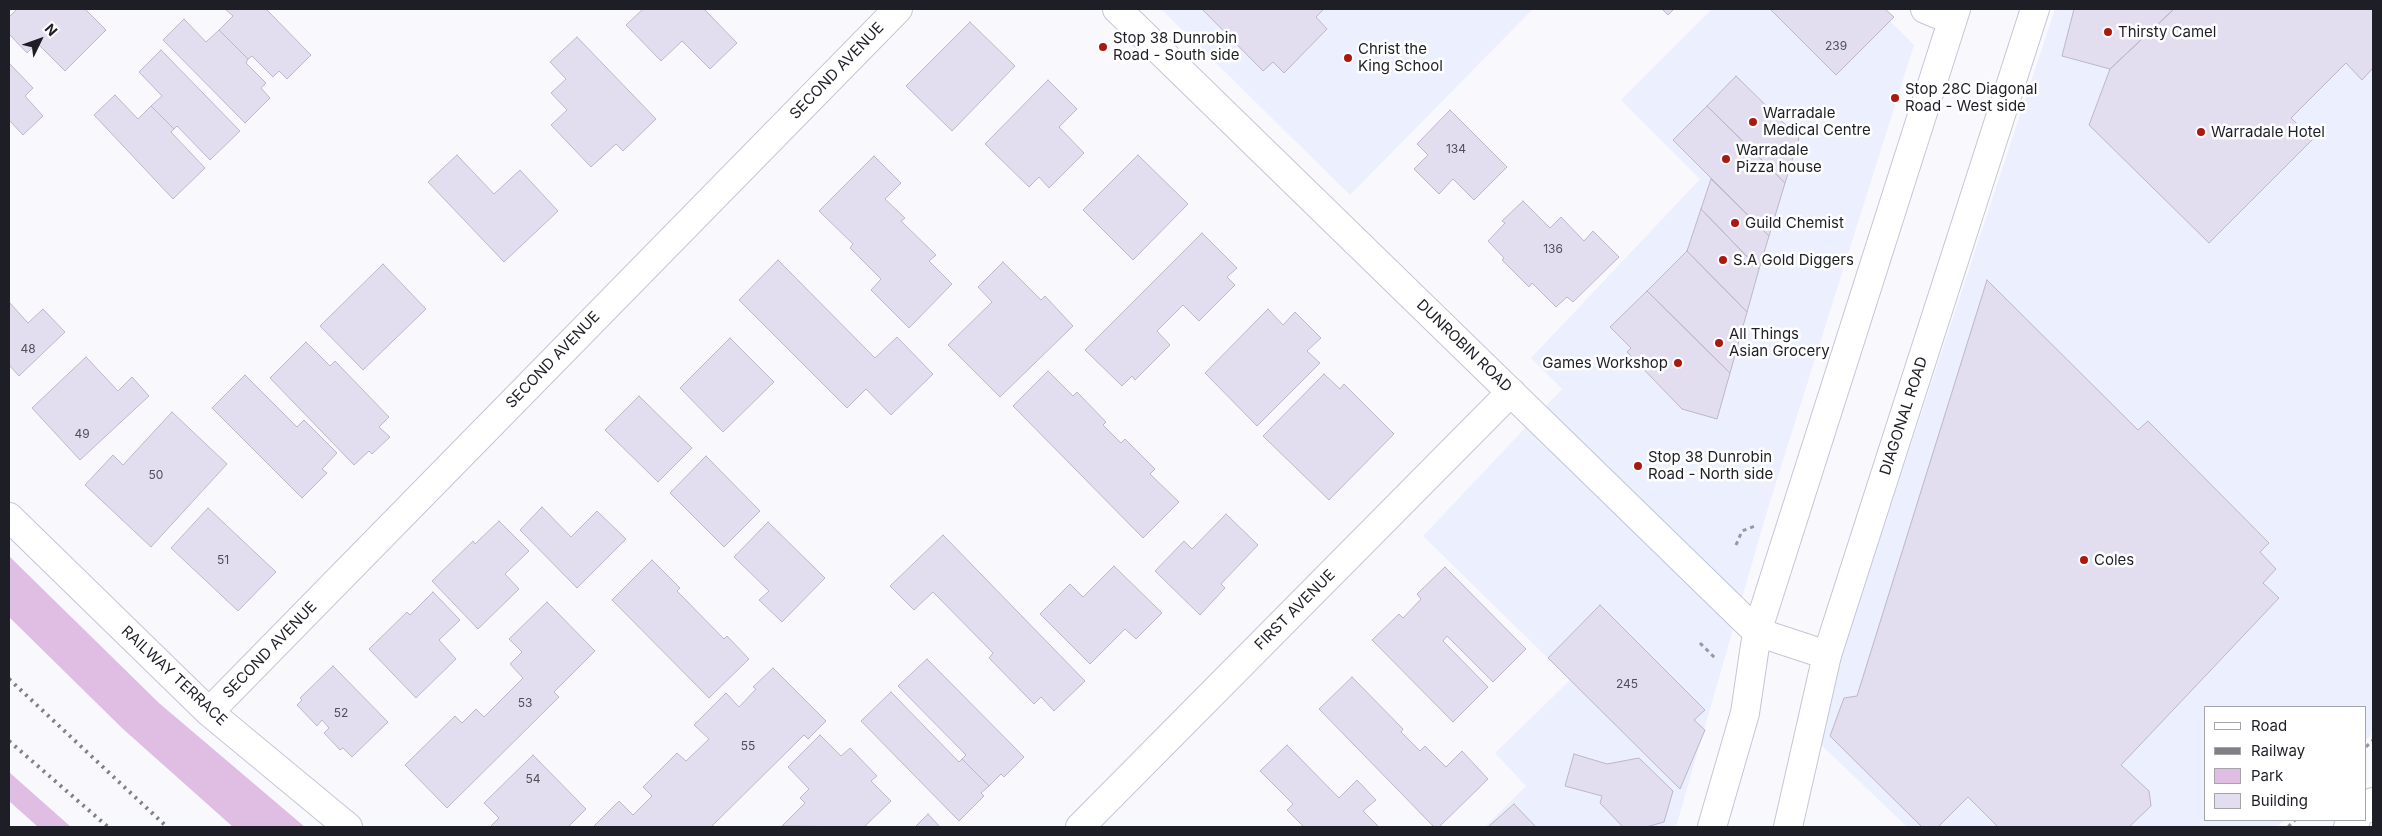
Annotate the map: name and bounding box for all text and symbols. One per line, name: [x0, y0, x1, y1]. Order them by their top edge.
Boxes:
north arrow: [15, 15, 65, 65]
street label: SECOND AVENUE: [786, 19, 888, 123]
text: N: [42, 20, 61, 39]
place label: Thirsty Camel: [2118, 23, 2216, 41]
marker: Thirsty Camel: [2102, 26, 2114, 38]
place label: Stop 38 Dunrobin Road - South side: [1113, 29, 1239, 64]
house number: 239: [1825, 39, 1847, 53]
place label: Christ the King School: [1358, 40, 1443, 75]
marker: Stop 38 Dunrobin Road - South side: [1097, 41, 1109, 53]
marker: Christ the King School: [1342, 52, 1354, 64]
place label: Stop 28C Diagonal Road - West side: [1905, 80, 2037, 115]
marker: Stop 28C Diagonal Road - West side: [1889, 92, 1901, 104]
place label: Warradale Medical Centre: [1763, 104, 1871, 139]
marker: Warradale Medical Centre: [1747, 116, 1759, 128]
place label: Warradale Hotel: [2211, 123, 2325, 141]
marker: Warradale Hotel: [2195, 126, 2207, 138]
place label: Warradale Pizza house: [1736, 141, 1822, 176]
house number: 134: [1446, 142, 1466, 156]
marker: Warradale Pizza house: [1720, 153, 1732, 165]
place label: Guild Chemist: [1745, 214, 1844, 232]
marker: Guild Chemist: [1729, 217, 1741, 229]
house number: 136: [1543, 242, 1563, 256]
place label: S.A Gold Diggers: [1733, 251, 1854, 269]
marker: S.A Gold Diggers: [1717, 254, 1729, 266]
street label: DUNROBIN ROAD: [1413, 296, 1515, 396]
street label: SECOND AVENUE: [502, 308, 604, 412]
place label: All Things Asian Grocery: [1729, 325, 1830, 360]
marker: All Things Asian Grocery: [1713, 337, 1725, 349]
house number: 48: [20, 342, 36, 356]
place label: Games Workshop: [1542, 354, 1668, 372]
street label: DIAGONAL ROAD: [1876, 354, 1932, 478]
marker: Games Workshop: [1672, 357, 1684, 369]
house number: 49: [74, 427, 90, 441]
place label: Stop 38 Dunrobin Road - North side: [1648, 448, 1773, 483]
marker: Stop 38 Dunrobin Road - North side: [1632, 460, 1644, 472]
house number: 50: [149, 468, 163, 482]
place label: Coles: [2094, 551, 2134, 569]
house number: 51: [217, 553, 229, 567]
marker: Coles: [2078, 554, 2090, 566]
street label: FIRST AVENUE: [1251, 566, 1339, 654]
street label: SECOND AVENUE: [219, 598, 321, 702]
street label: RAILWAY TERRACE: [117, 622, 231, 730]
house number: 245: [1616, 677, 1638, 691]
house number: 53: [518, 696, 532, 710]
house number: 52: [334, 706, 348, 720]
legend: [2204, 706, 2367, 821]
text: Road: [2251, 716, 2287, 735]
house number: 55: [741, 739, 755, 753]
text: Railway: [2251, 741, 2305, 760]
text: Park: [2251, 766, 2283, 785]
house number: 54: [525, 772, 541, 786]
text: Building: [2251, 791, 2308, 810]

